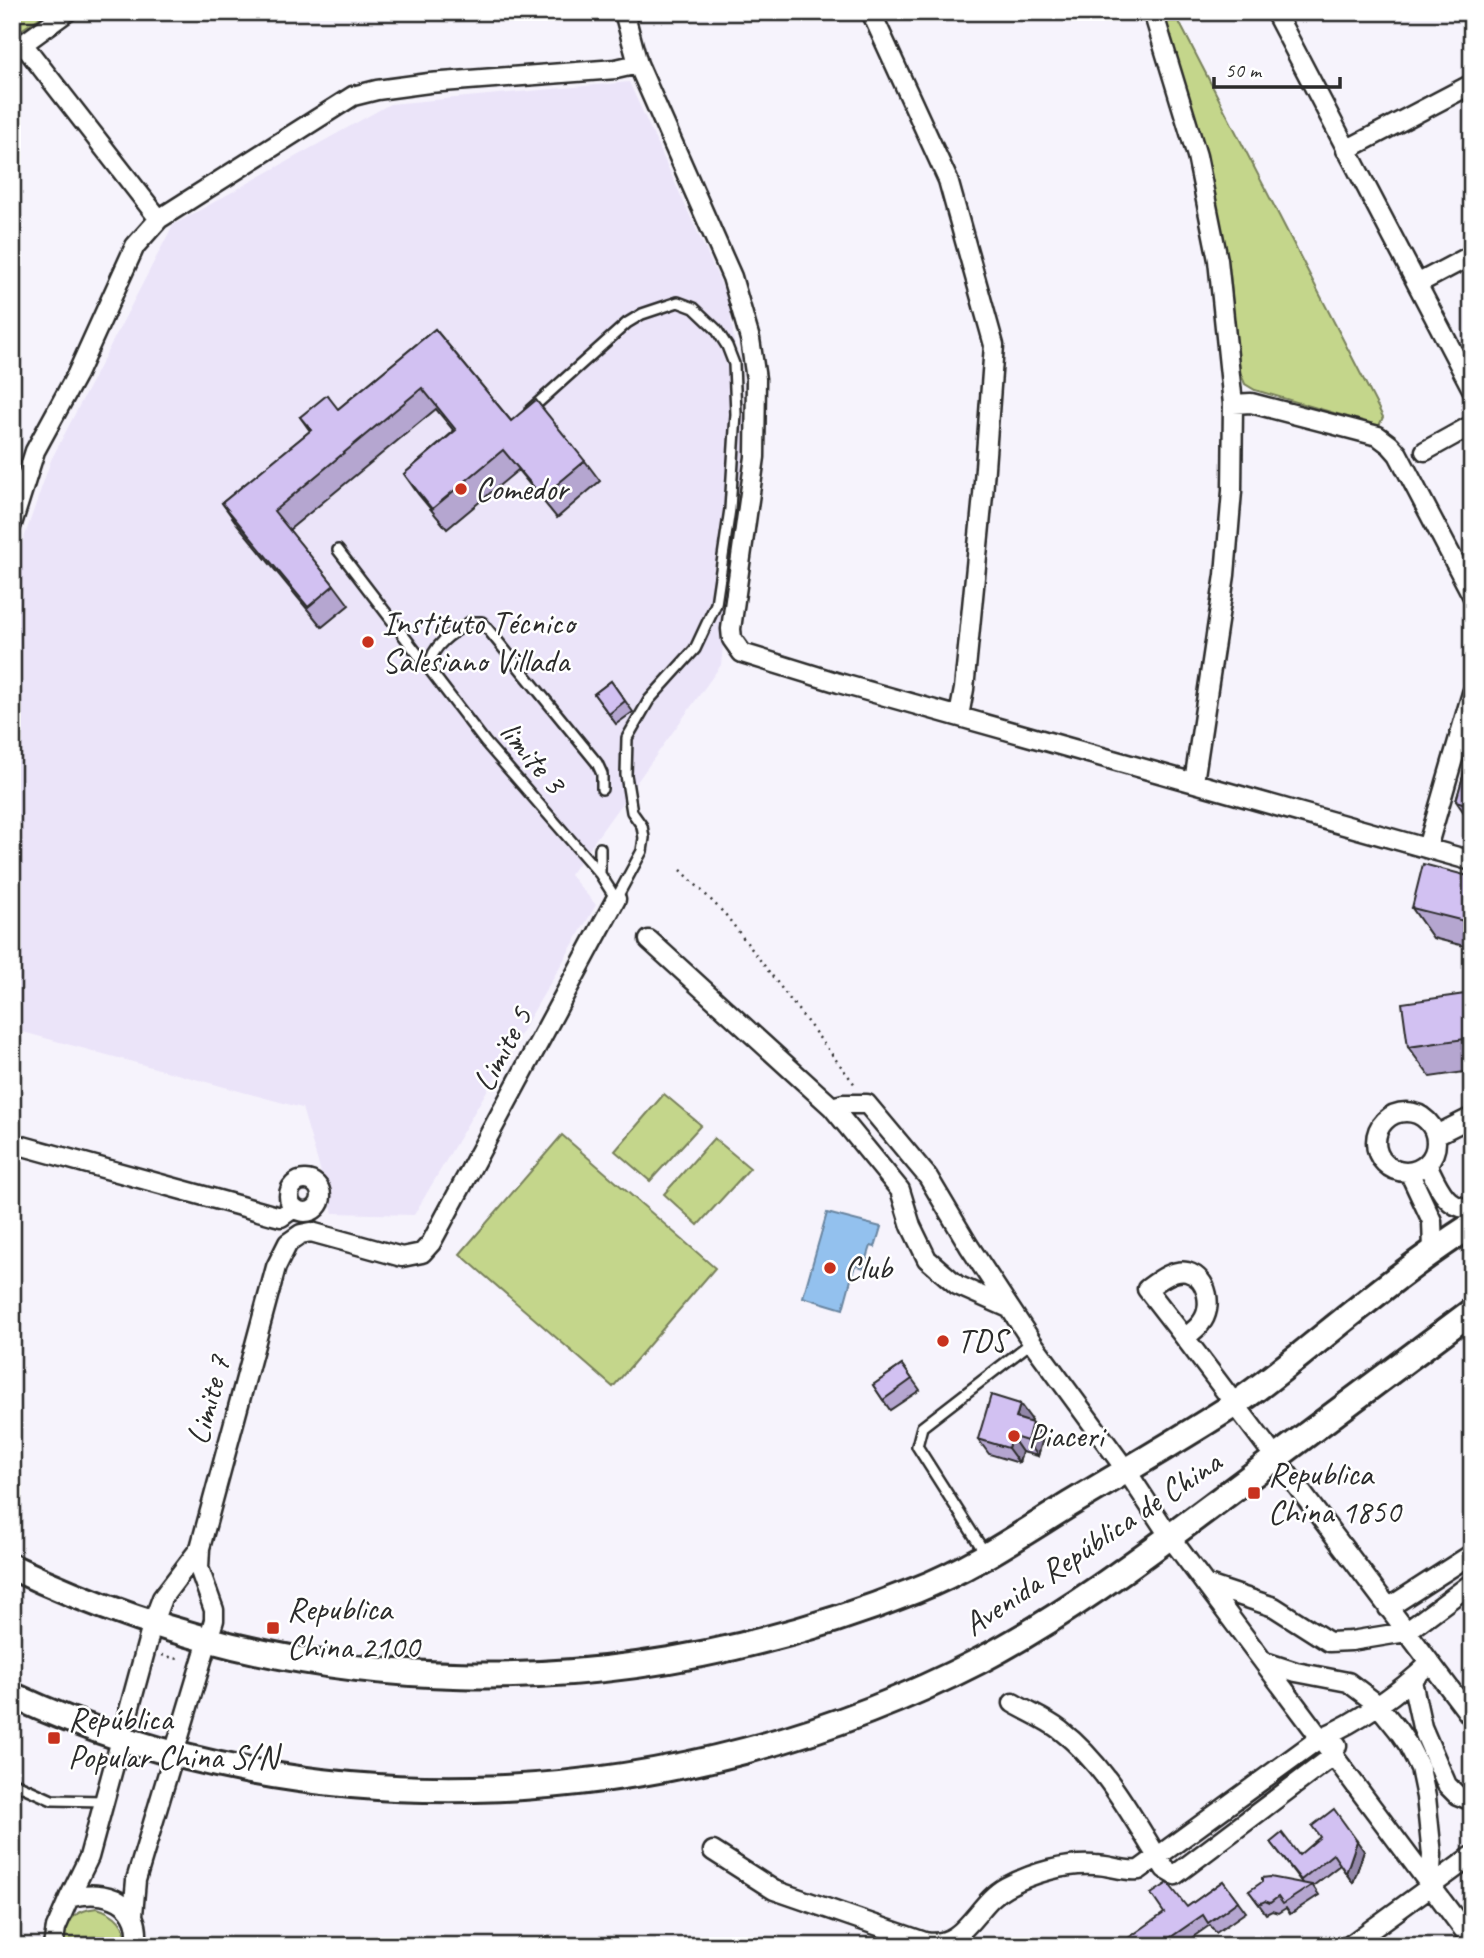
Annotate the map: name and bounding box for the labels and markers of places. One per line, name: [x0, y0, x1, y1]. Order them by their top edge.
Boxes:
place label: Comedor: [475, 468, 571, 510]
marker: Comedor: [453, 481, 469, 497]
place label: Instituto Técnico Salesiano Villada: [382, 602, 578, 682]
marker: Instituto Técnico Salesiano Villada: [360, 634, 376, 650]
place label: Club: [844, 1247, 894, 1289]
marker: Club: [822, 1260, 838, 1276]
place label: TDS: [957, 1320, 1011, 1362]
marker: TDS: [935, 1333, 951, 1349]
place label: Piaceri: [1028, 1415, 1107, 1457]
marker: Piaceri: [1006, 1428, 1022, 1444]
place label: Republica China 1850: [1268, 1453, 1403, 1533]
marker: Republica China 1850: [1246, 1485, 1262, 1501]
place label: Republica China 2100: [287, 1588, 422, 1668]
marker: Republica China 2100: [265, 1620, 281, 1636]
place label: República Popular China S/N: [68, 1698, 283, 1778]
marker: República Popular China S/N: [46, 1730, 62, 1746]

